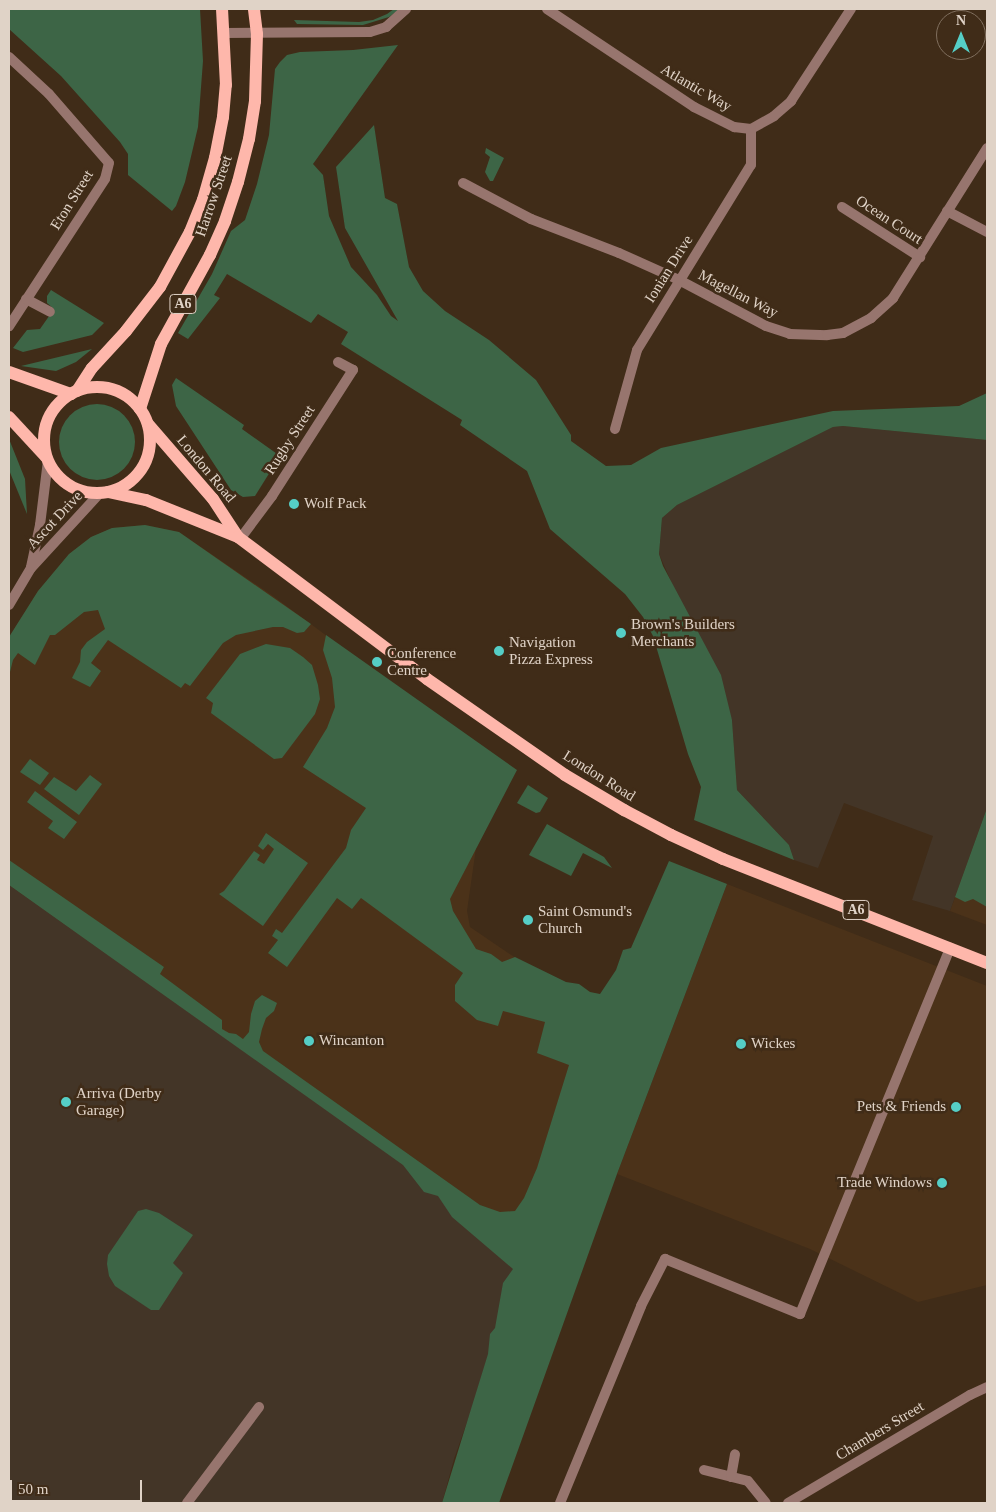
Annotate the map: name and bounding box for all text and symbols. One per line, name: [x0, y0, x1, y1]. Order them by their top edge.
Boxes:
north arrow: [936, 10, 986, 60]
text: N: [956, 13, 966, 28]
street label: Atlantic Way: [657, 60, 735, 116]
street label: Harrow Street: [192, 153, 236, 239]
street label: Eton Street: [47, 167, 97, 233]
street label: Ocean Court: [852, 192, 926, 248]
street label: Ionian Drive: [641, 232, 697, 306]
street label: Magellan Way: [695, 266, 781, 322]
road number: A6: [169, 292, 197, 316]
street label: Rugby Street: [261, 402, 319, 478]
street label: London Road: [173, 432, 239, 506]
street label: Ascot Drive: [24, 487, 86, 553]
place label: Wolf Pack: [304, 495, 367, 513]
marker: Wolf Pack: [288, 498, 300, 510]
place label: Brown's Builders Merchants: [631, 615, 735, 650]
marker: Brown's Builders Merchants: [615, 627, 627, 639]
place label: Navigation Pizza Express: [509, 633, 593, 668]
place label: Conference Centre: [387, 644, 456, 679]
marker: Navigation Pizza Express: [493, 645, 505, 657]
marker: Conference Centre: [371, 656, 383, 668]
street label: London Road: [559, 747, 639, 805]
road number: A6: [842, 898, 870, 922]
place label: Saint Osmund's Church: [538, 902, 632, 937]
marker: Saint Osmund's Church: [522, 914, 534, 926]
place label: Wincanton: [319, 1032, 384, 1050]
marker: Wincanton: [303, 1035, 315, 1047]
place label: Wickes: [751, 1035, 795, 1053]
marker: Wickes: [735, 1038, 747, 1050]
place label: Arriva (Derby Garage): [76, 1084, 161, 1119]
marker: Arriva (Derby Garage): [60, 1096, 72, 1108]
place label: Pets & Friends: [857, 1098, 946, 1116]
marker: Pets & Friends: [950, 1101, 962, 1113]
place label: Trade Windows: [837, 1174, 932, 1192]
marker: Trade Windows: [936, 1177, 948, 1189]
street label: Chambers Street: [833, 1398, 927, 1464]
scale bar: [12, 1470, 145, 1502]
text: 50 m: [18, 1481, 48, 1497]

